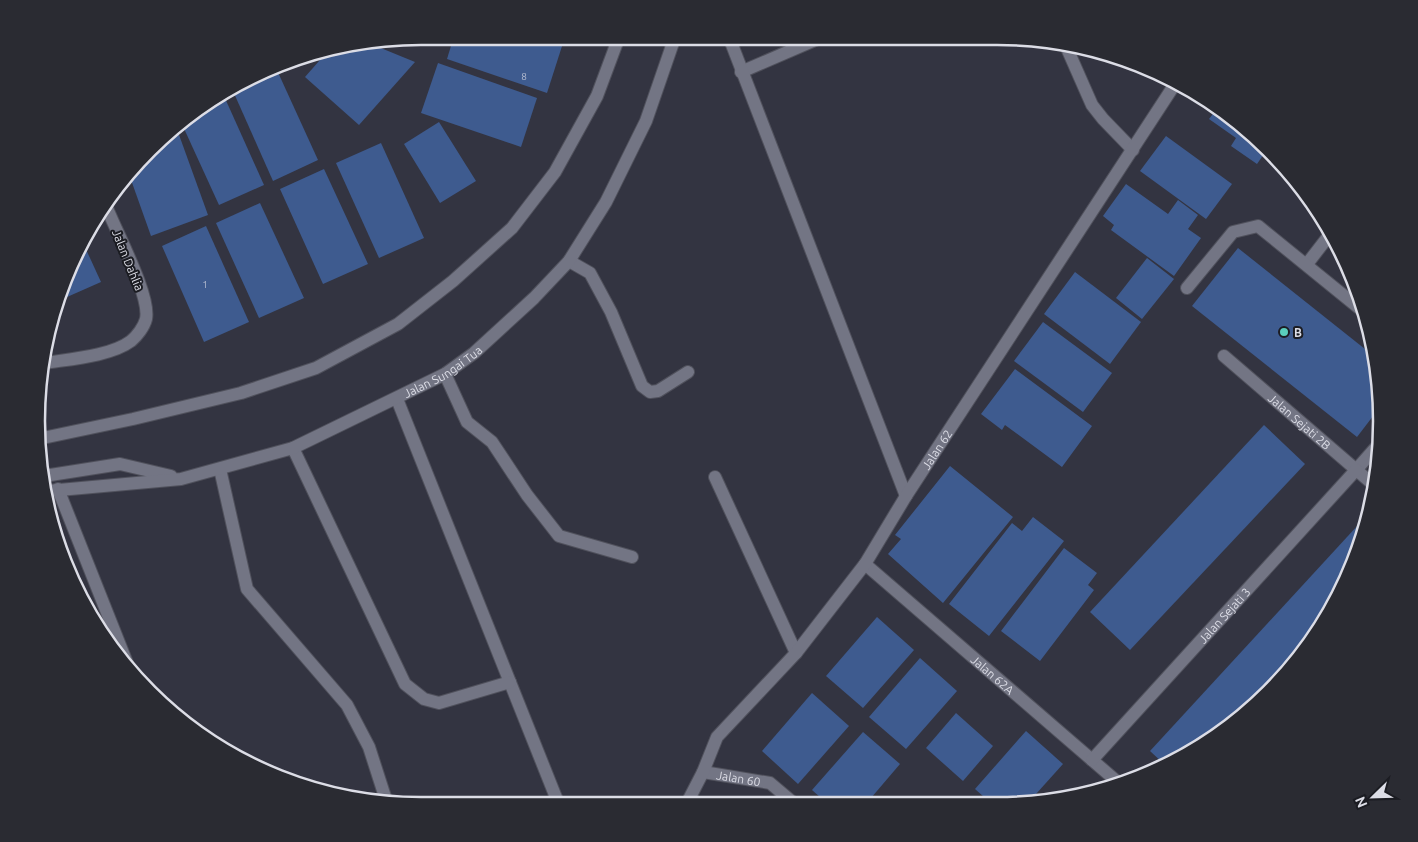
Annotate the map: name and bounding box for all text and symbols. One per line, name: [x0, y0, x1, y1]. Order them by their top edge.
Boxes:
house number: 8: [521, 71, 527, 82]
street label: Jalan Dahlia: [110, 228, 146, 292]
house number: 1: [202, 279, 208, 290]
marker: B: [1278, 326, 1290, 338]
place label: B: [1294, 326, 1302, 339]
street label: Jalan Sungai Tua: [401, 343, 484, 400]
street label: Jalan Sejati 2B: [1266, 391, 1334, 452]
street label: Jalan 62: [919, 427, 954, 471]
street label: Jalan Sejati 3: [1196, 585, 1252, 645]
street label: Jalan 62A: [969, 652, 1017, 697]
street label: Jalan 60: [715, 768, 762, 788]
north arrow: [1348, 772, 1398, 822]
text: N: [1352, 794, 1370, 810]

